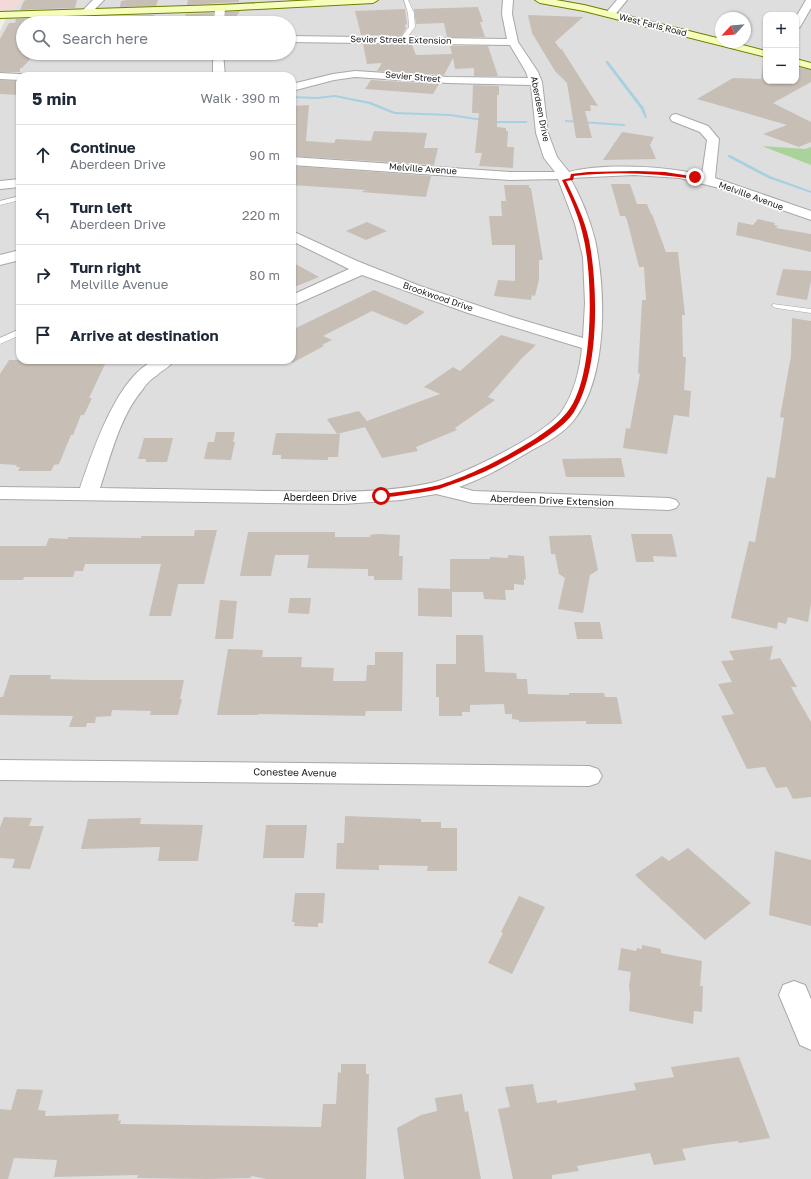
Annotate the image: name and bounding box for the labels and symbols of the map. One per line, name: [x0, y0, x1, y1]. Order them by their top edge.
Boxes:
street label: West Faris Road: [618, 11, 688, 38]
north arrow: [715, 12, 751, 48]
street label: Sevier Street Extension: [350, 33, 452, 46]
street label: Sevier Street: [385, 69, 442, 84]
street label: Aberdeen Drive: [529, 75, 552, 142]
street label: Melville Avenue: [389, 161, 457, 176]
route end: [686, 168, 704, 186]
street label: Melville Avenue: [717, 179, 785, 212]
street label: Brookwood Drive: [402, 279, 475, 314]
route start: [372, 487, 390, 505]
street label: Aberdeen Drive: [283, 491, 357, 503]
street label: Aberdeen Drive Extension: [490, 492, 614, 508]
street label: Conestee Avenue: [253, 765, 337, 779]

